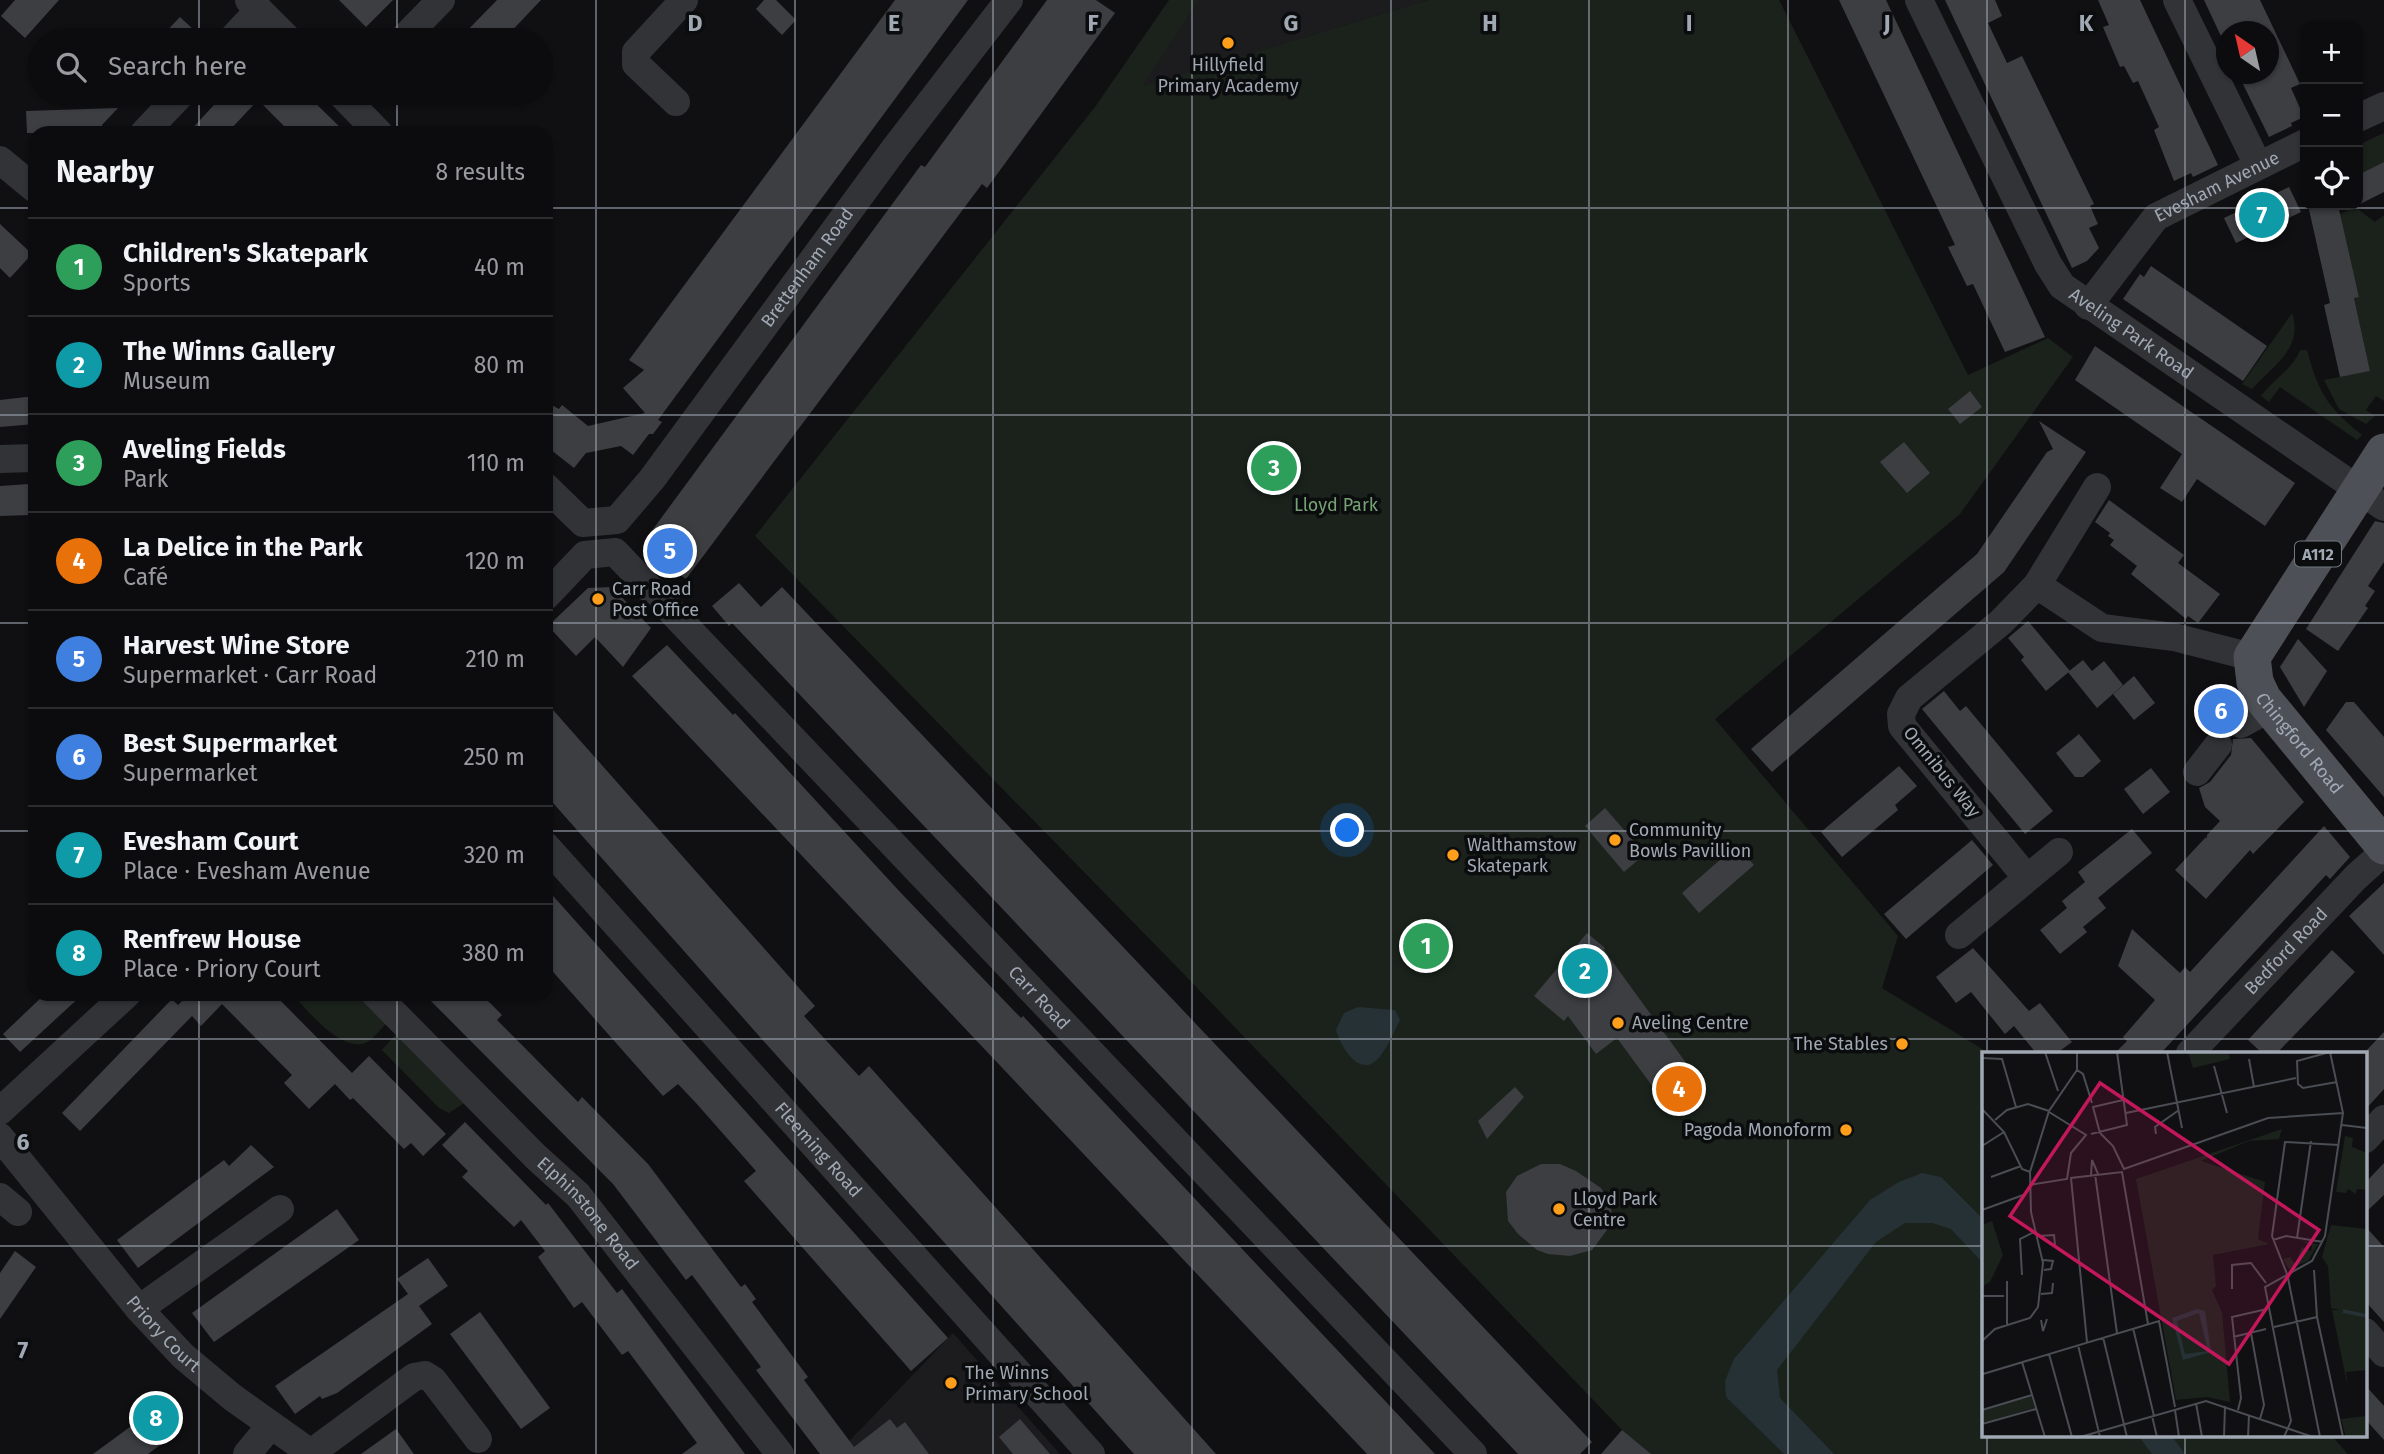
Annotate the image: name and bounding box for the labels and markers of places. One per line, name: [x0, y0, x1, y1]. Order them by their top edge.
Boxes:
marker: Hillyfield Primary Academy: [1220, 35, 1236, 51]
place label: Hillyfield Primary Academy: [1157, 54, 1299, 97]
pin: 7: [2239, 189, 2285, 241]
pin: 3: [1251, 442, 1297, 494]
pin: 5: [647, 525, 693, 577]
place label: Carr Road Post Office: [612, 578, 699, 621]
marker: Carr Road Post Office: [590, 591, 606, 607]
pin: 6: [2198, 685, 2244, 737]
place label: Community Bowls Pavillion: [1629, 819, 1751, 862]
marker: Community Bowls Pavillion: [1607, 832, 1623, 848]
place label: Walthamstow Skatepark: [1467, 834, 1577, 877]
marker: Walthamstow Skatepark: [1445, 847, 1461, 863]
pin: 1: [1403, 920, 1449, 972]
pin: 2: [1562, 945, 1608, 997]
place label: Aveling Centre: [1632, 1012, 1749, 1034]
marker: Aveling Centre: [1610, 1015, 1626, 1031]
place label: The Stables: [1794, 1033, 1888, 1055]
marker: The Stables: [1894, 1036, 1910, 1052]
pin: 4: [1656, 1063, 1702, 1115]
place label: Pagoda Monoform: [1684, 1119, 1832, 1141]
marker: Pagoda Monoform: [1838, 1122, 1854, 1138]
place label: Lloyd Park Centre: [1573, 1188, 1658, 1231]
marker: Lloyd Park Centre: [1551, 1201, 1567, 1217]
place label: The Winns Primary School: [965, 1362, 1088, 1405]
marker: The Winns Primary School: [943, 1375, 959, 1391]
pin: 8: [133, 1392, 179, 1444]

